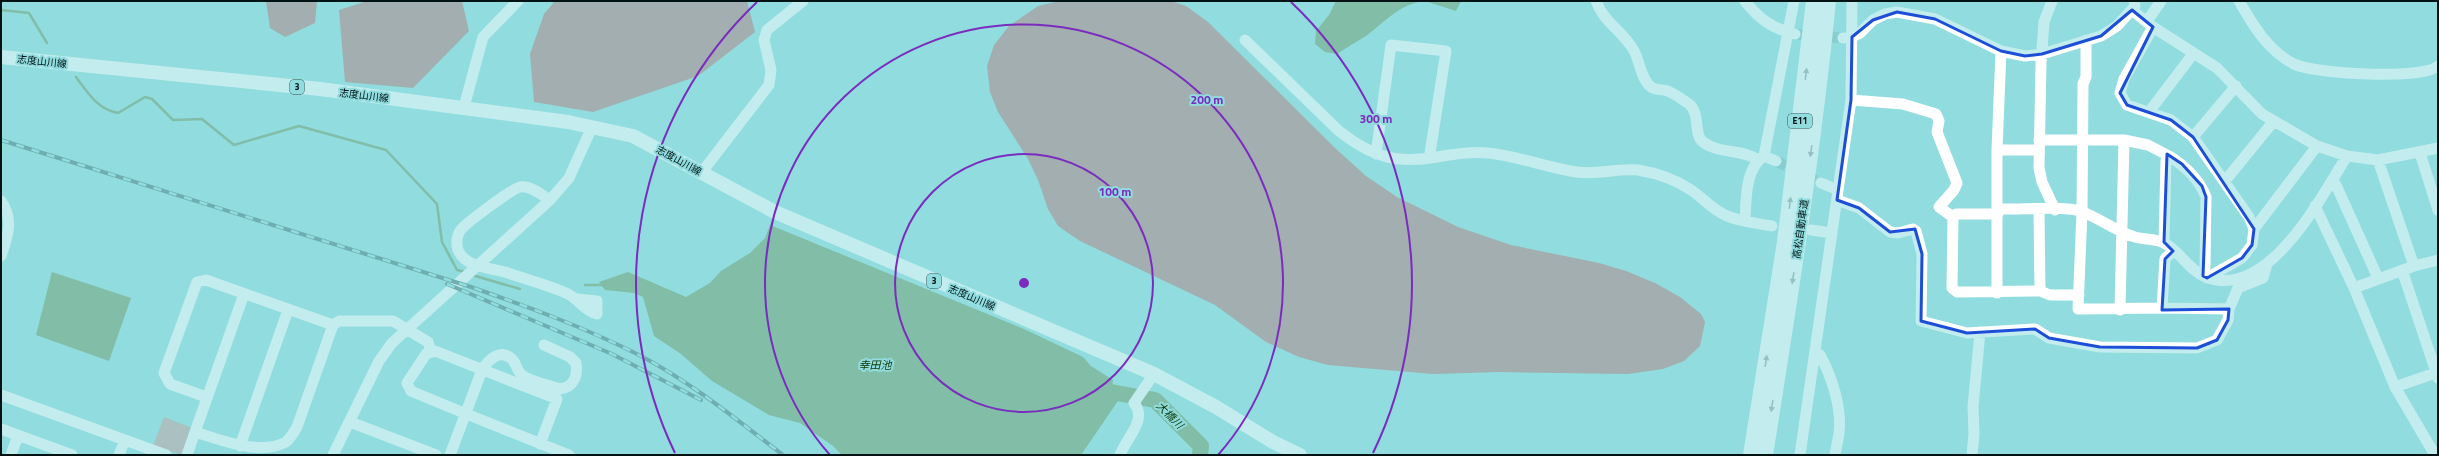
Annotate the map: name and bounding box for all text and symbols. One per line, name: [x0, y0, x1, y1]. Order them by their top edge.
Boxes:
street label: 志度山川線: [16, 51, 68, 72]
one-way arrow: [1803, 68, 1809, 80]
road number: 3: [290, 80, 304, 94]
street label: 志度山川線: [338, 85, 390, 106]
text: 200 m: [1191, 90, 1223, 109]
text: 300 m: [1360, 109, 1392, 128]
road number: E11: [1788, 114, 1812, 128]
street label: 志度山川線: [653, 142, 704, 179]
one-way arrow: [1808, 145, 1814, 157]
text: 100 m: [1099, 182, 1131, 201]
one-way arrow: [1786, 197, 1793, 209]
street label: 高松自動車道: [1789, 198, 1812, 260]
one-way arrow: [1790, 272, 1796, 284]
road number: 3: [927, 274, 941, 288]
centre of rings: [1017, 276, 1031, 290]
street label: 志度山川線: [946, 281, 998, 314]
one-way arrow: [1763, 355, 1769, 367]
water label: 幸田池: [859, 357, 892, 373]
water label: 大橋川: [1153, 398, 1188, 433]
one-way arrow: [1769, 400, 1775, 413]

